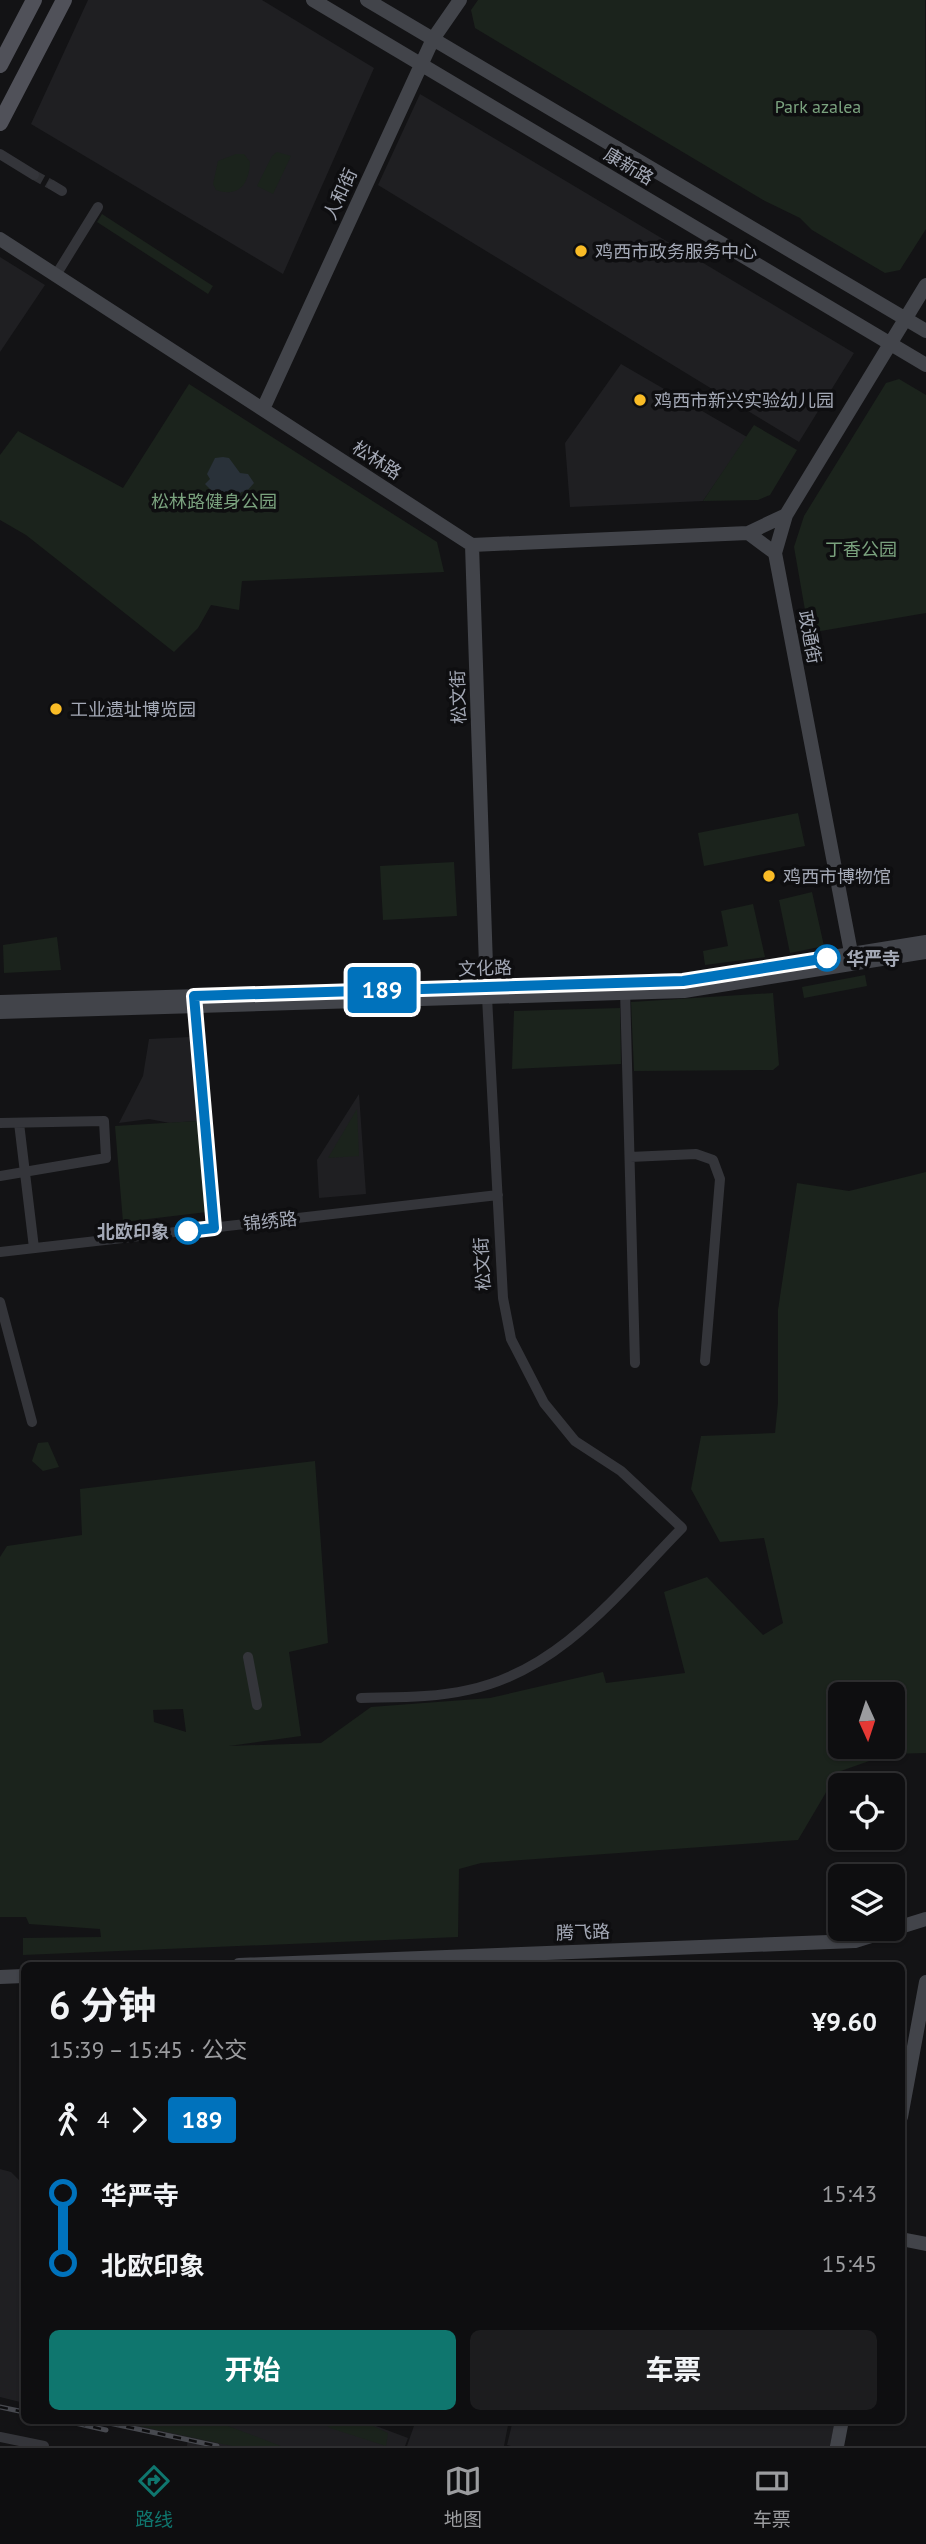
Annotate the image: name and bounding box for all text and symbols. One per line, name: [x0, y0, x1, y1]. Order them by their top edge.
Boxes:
park label: Park azalea: [775, 95, 861, 118]
street label: 康新路: [600, 142, 658, 190]
street label: 人和街: [318, 165, 362, 223]
place label: 鸡西市政务服务中心: [595, 240, 757, 263]
marker: 鸡西市政务服务中心: [573, 243, 589, 259]
place label: 鸡西市新兴实验幼儿园: [654, 389, 834, 412]
marker: 鸡西市新兴实验幼儿园: [632, 392, 648, 408]
street label: 松林路: [348, 436, 406, 484]
park label: 松林路健身公园: [151, 490, 277, 513]
park label: 丁香公园: [825, 538, 897, 561]
street label: 政通街: [794, 608, 826, 666]
street label: 松文街: [446, 670, 470, 724]
place label: 工业遗址博览园: [70, 698, 196, 721]
marker: 工业遗址博览园: [48, 701, 64, 717]
place label: 鸡西市博物馆: [783, 865, 891, 888]
marker: 鸡西市博物馆: [761, 868, 777, 884]
marker: 华严寺: [814, 945, 840, 971]
place label: 华严寺: [846, 947, 900, 970]
street label: 文化路: [458, 956, 512, 980]
line badge: 189: [342, 967, 422, 1013]
text: 189: [362, 974, 402, 1005]
street label: 锦绣路: [242, 1207, 298, 1235]
marker: 北欧印象: [175, 1218, 201, 1244]
place label: 北欧印象: [97, 1220, 169, 1243]
street label: 松文街: [469, 1236, 495, 1292]
north arrow: [828, 1682, 905, 1759]
map controls: [828, 1682, 905, 1941]
button: locate: [828, 1773, 905, 1850]
button: layers: [828, 1864, 905, 1941]
street label: 腾飞路: [556, 1920, 610, 1944]
text: 6 分钟: [49, 1980, 156, 2029]
text: ¥9.60: [812, 2005, 877, 2038]
text: 15:39 – 15:45 · 公交: [49, 2035, 248, 2064]
icon: walk: [49, 2101, 87, 2139]
icon: forward: [120, 2101, 158, 2139]
text: 189: [182, 2104, 222, 2135]
text: 4: [97, 2105, 110, 2134]
text: 华严寺: [101, 2179, 179, 2212]
text: 15:43: [822, 2179, 877, 2208]
text: 北欧印象: [101, 2249, 205, 2282]
text: 15:45: [822, 2249, 877, 2278]
button: 开始: [49, 2330, 456, 2410]
button: 车票: [470, 2330, 877, 2410]
tab: 路线: [135, 2462, 173, 2531]
tab: 地图: [444, 2462, 482, 2531]
tab: 车票: [753, 2462, 791, 2531]

